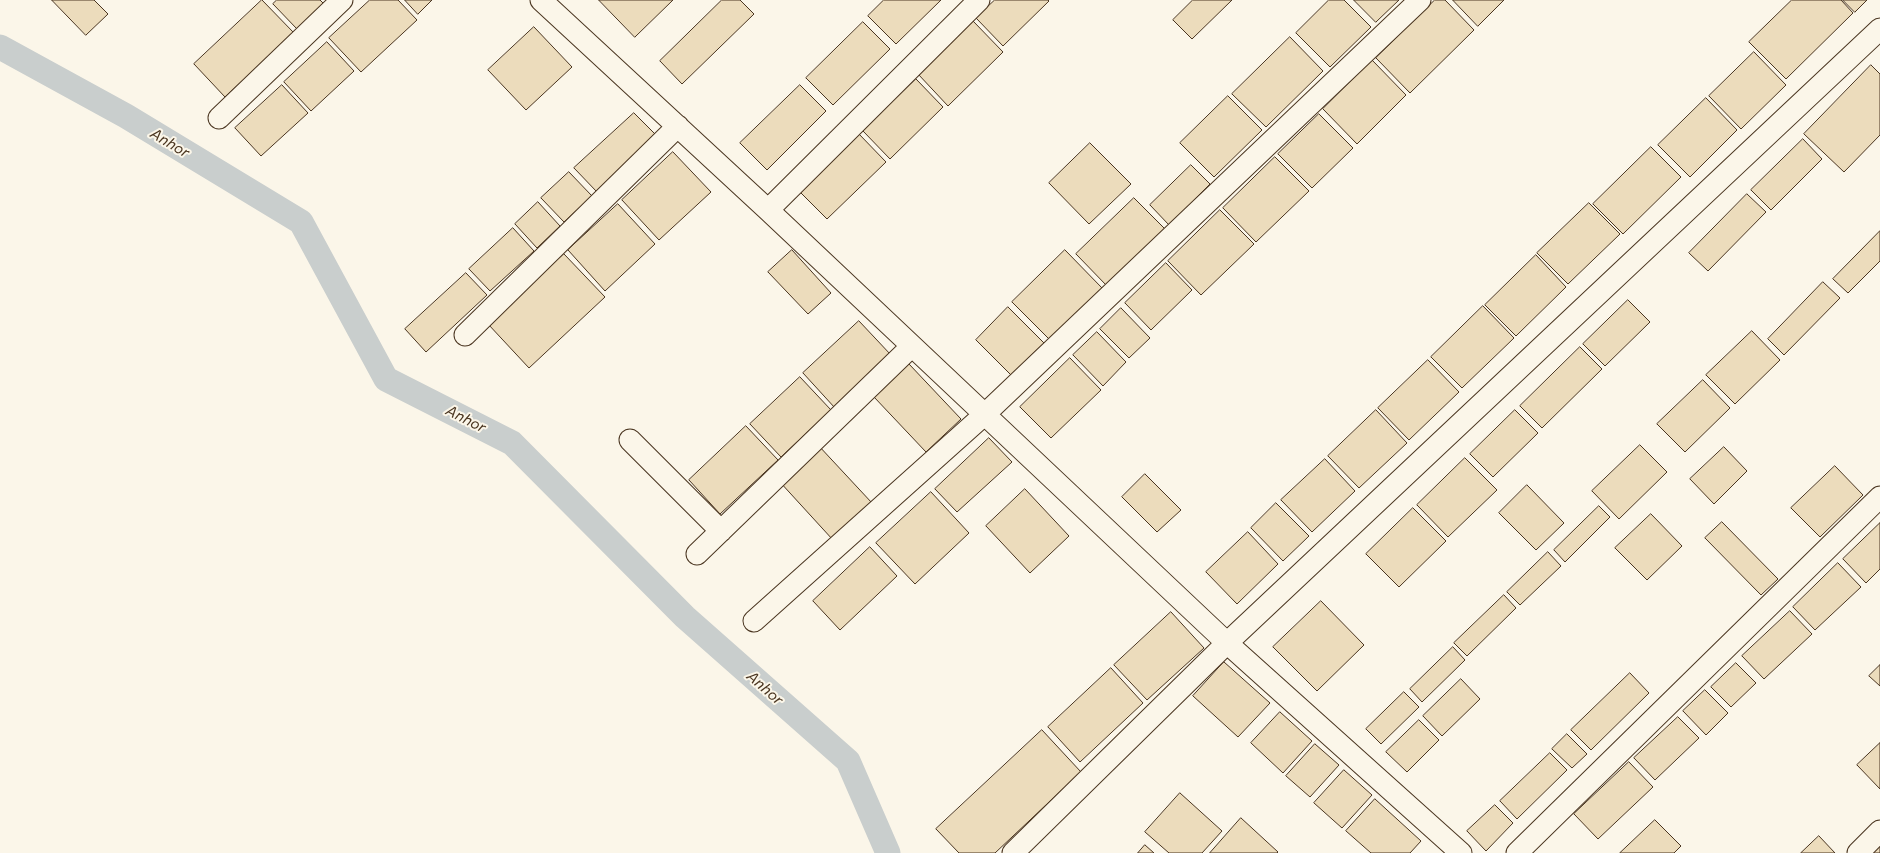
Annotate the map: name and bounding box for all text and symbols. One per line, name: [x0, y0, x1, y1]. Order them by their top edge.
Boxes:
water label: Anhor: [147, 124, 193, 162]
water label: Anhor: [443, 401, 489, 437]
water label: Anhor: [743, 667, 787, 709]

